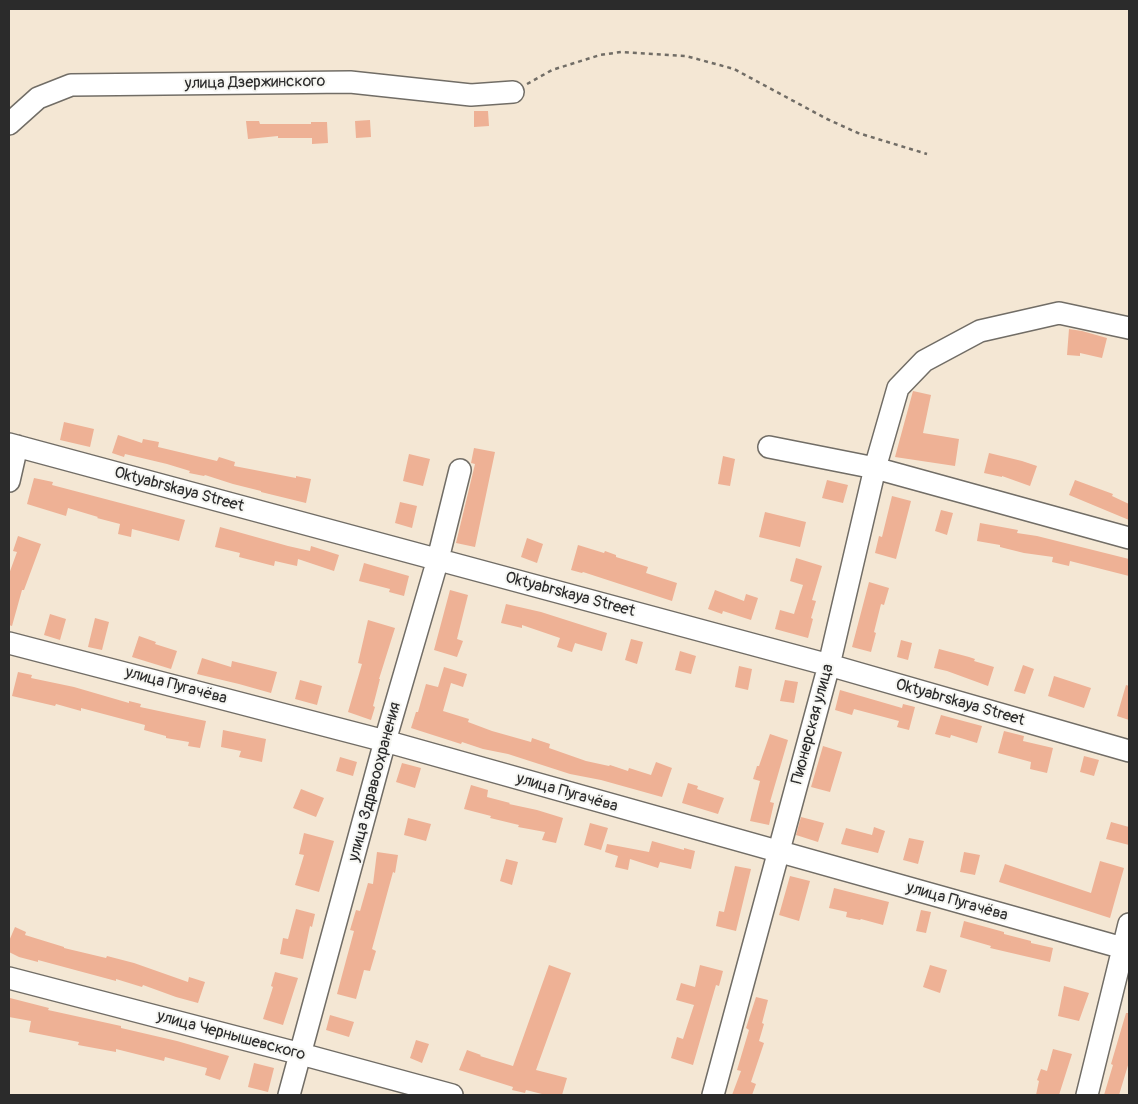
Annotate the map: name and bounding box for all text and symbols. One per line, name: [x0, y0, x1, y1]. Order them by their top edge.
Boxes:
street label: улица Дзержинского: [185, 72, 325, 94]
street label: Oktyabrskaya Street: [112, 463, 246, 517]
street label: Oktyabrskaya Street: [503, 568, 637, 622]
street label: Пионерская улица: [788, 662, 838, 786]
street label: улица Пугачёва: [123, 663, 229, 709]
street label: Oktyabrskaya Street: [893, 675, 1027, 731]
street label: улица Здравоохранения: [344, 700, 406, 864]
street label: улица Пугачёва: [514, 769, 620, 817]
street label: улица Пугачёва: [904, 878, 1010, 926]
street label: улица Чернышевского: [155, 1007, 307, 1065]

